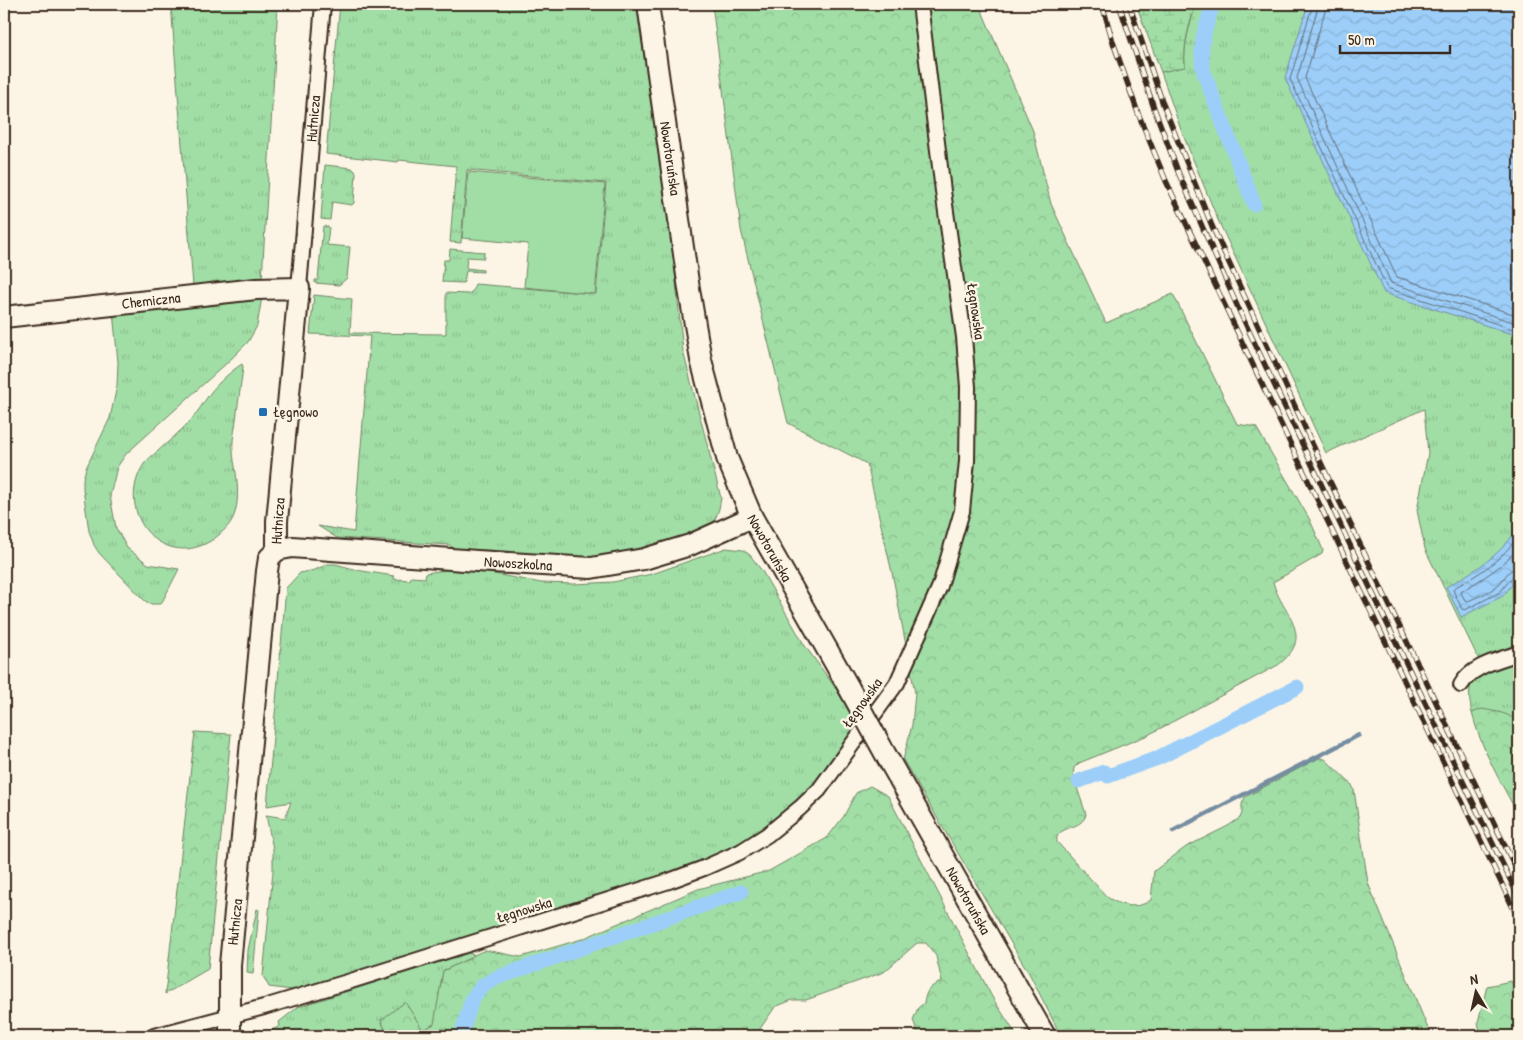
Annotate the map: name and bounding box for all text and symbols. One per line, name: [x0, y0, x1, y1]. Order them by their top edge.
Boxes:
scale bar: [1340, 22, 1450, 54]
text: 50 m: [1348, 29, 1375, 50]
street label: Hutnicza: [300, 94, 325, 143]
street label: Nowotoruńska: [655, 120, 686, 197]
street label: Łęgnowska: [962, 281, 991, 341]
street label: Chemiczna: [121, 286, 182, 314]
place label: Łęgnowo: [273, 401, 318, 422]
marker: Łęgnowo: [257, 406, 269, 418]
street label: Hutnicza: [265, 497, 290, 545]
street label: Nowotoruńska: [742, 510, 798, 585]
street label: Nowoszkolna: [483, 550, 553, 576]
street label: Łęgnowska: [836, 673, 887, 732]
street label: Nowotoruńska: [941, 863, 996, 938]
street label: Łęgnowska: [494, 891, 554, 928]
street label: Hutnicza: [222, 898, 247, 946]
north arrow: [1450, 968, 1500, 1018]
text: N: [1469, 969, 1480, 989]

